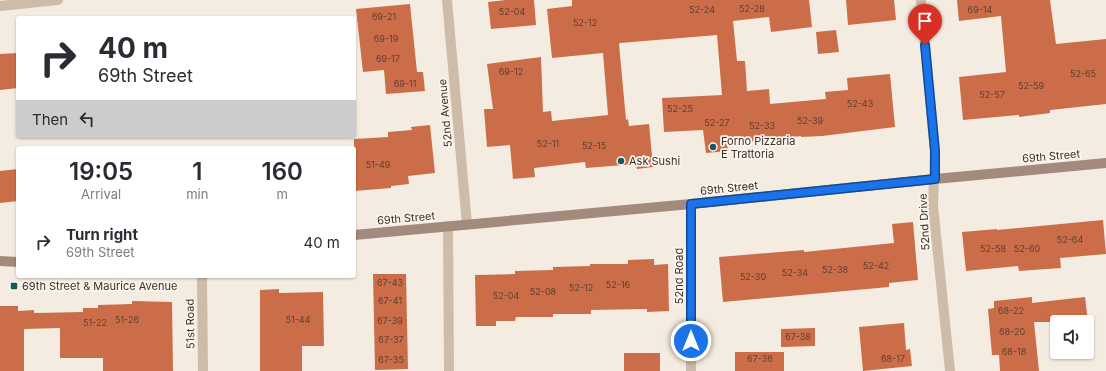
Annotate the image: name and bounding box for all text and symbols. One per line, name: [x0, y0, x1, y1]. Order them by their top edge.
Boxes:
house number: 52-28: [739, 3, 765, 14]
house number: 52-24: [689, 4, 715, 15]
pin: [908, 4, 942, 45]
house number: 69-14: [968, 4, 993, 15]
house number: 52-04: [499, 6, 525, 17]
icon: arrive: [914, 10, 936, 32]
house number: 69-21: [372, 11, 396, 22]
house number: 52-12: [573, 17, 597, 28]
text: 40 m: [98, 31, 168, 65]
icon: right: [32, 32, 84, 84]
house number: 69-19: [374, 33, 399, 44]
house number: 69-17: [376, 53, 400, 64]
text: 69th Street: [98, 65, 193, 86]
house number: 69-12: [499, 66, 523, 77]
house number: 52-65: [1070, 68, 1096, 79]
house number: 69-11: [394, 78, 416, 89]
street label: 52nd Avenue: [435, 78, 455, 148]
house number: 52-59: [1018, 80, 1044, 91]
house number: 52-57: [979, 89, 1005, 100]
house number: 52-43: [847, 98, 874, 109]
house number: 52-25: [667, 103, 693, 114]
icon: left: [76, 108, 98, 130]
text: Then: [32, 110, 68, 129]
house number: 52-39: [797, 115, 823, 126]
house number: 52-27: [704, 117, 730, 128]
house number: 52-33: [749, 120, 775, 131]
place label: Forno Pizzaria E Trattoria: [721, 134, 795, 161]
house number: 52-11: [537, 138, 559, 149]
house number: 52-15: [582, 140, 606, 151]
marker: Forno Pizzaria E Trattoria: [708, 142, 718, 152]
street label: 69th Street: [1021, 146, 1081, 166]
place label: Ask Sushi: [629, 154, 680, 168]
marker: Ask Sushi: [616, 156, 626, 166]
text: 19:05: [69, 157, 133, 186]
text: 1: [192, 157, 202, 186]
text: 160: [262, 157, 303, 186]
house number: 51-49: [366, 159, 391, 170]
street label: 69th Street: [699, 178, 759, 198]
text: Arrival: [81, 186, 121, 202]
text: min: [186, 186, 208, 202]
text: m: [277, 186, 288, 202]
street label: 52nd Drive: [916, 193, 932, 251]
street label: 69th Street: [376, 208, 436, 228]
text: Turn right: [66, 225, 138, 244]
icon: right: [32, 231, 54, 253]
text: 40 m: [303, 233, 340, 252]
house number: 52-64: [1057, 234, 1083, 245]
house number: 52-58: [980, 243, 1007, 254]
house number: 52-60: [1014, 243, 1041, 254]
text: 69th Street: [66, 244, 135, 260]
street label: 52nd Road: [672, 248, 686, 304]
house number: 52-42: [863, 260, 889, 271]
house number: 52-38: [822, 264, 848, 275]
house number: 52-34: [782, 267, 808, 278]
house number: 52-30: [740, 271, 766, 282]
house number: 67-43: [377, 277, 404, 288]
place label: 69th Street & Maurice Avenue: [22, 279, 177, 293]
house number: 52-16: [606, 279, 631, 290]
marker: 69th Street & Maurice Avenue: [9, 281, 19, 291]
house number: 52-12: [569, 282, 593, 293]
house number: 52-08: [530, 286, 557, 297]
house number: 52-04: [493, 290, 519, 301]
house number: 67-41: [378, 295, 402, 306]
street label: 51st Road: [183, 299, 197, 349]
house number: 68-22: [998, 305, 1024, 316]
house number: 51-26: [115, 314, 139, 325]
house number: 51-44: [286, 314, 311, 325]
house number: 67-39: [377, 315, 403, 326]
map controls: [1050, 315, 1094, 359]
button: sound: [1050, 315, 1094, 359]
house number: 51-22: [83, 317, 107, 328]
position arrow: [670, 320, 712, 362]
house number: 68-20: [999, 326, 1025, 337]
house number: 67-38: [785, 331, 811, 342]
house number: 67-37: [378, 334, 404, 345]
house number: 68-18: [1002, 346, 1027, 357]
house number: 67-36: [747, 353, 773, 364]
house number: 68-17: [881, 353, 905, 364]
house number: 67-35: [378, 354, 404, 365]

